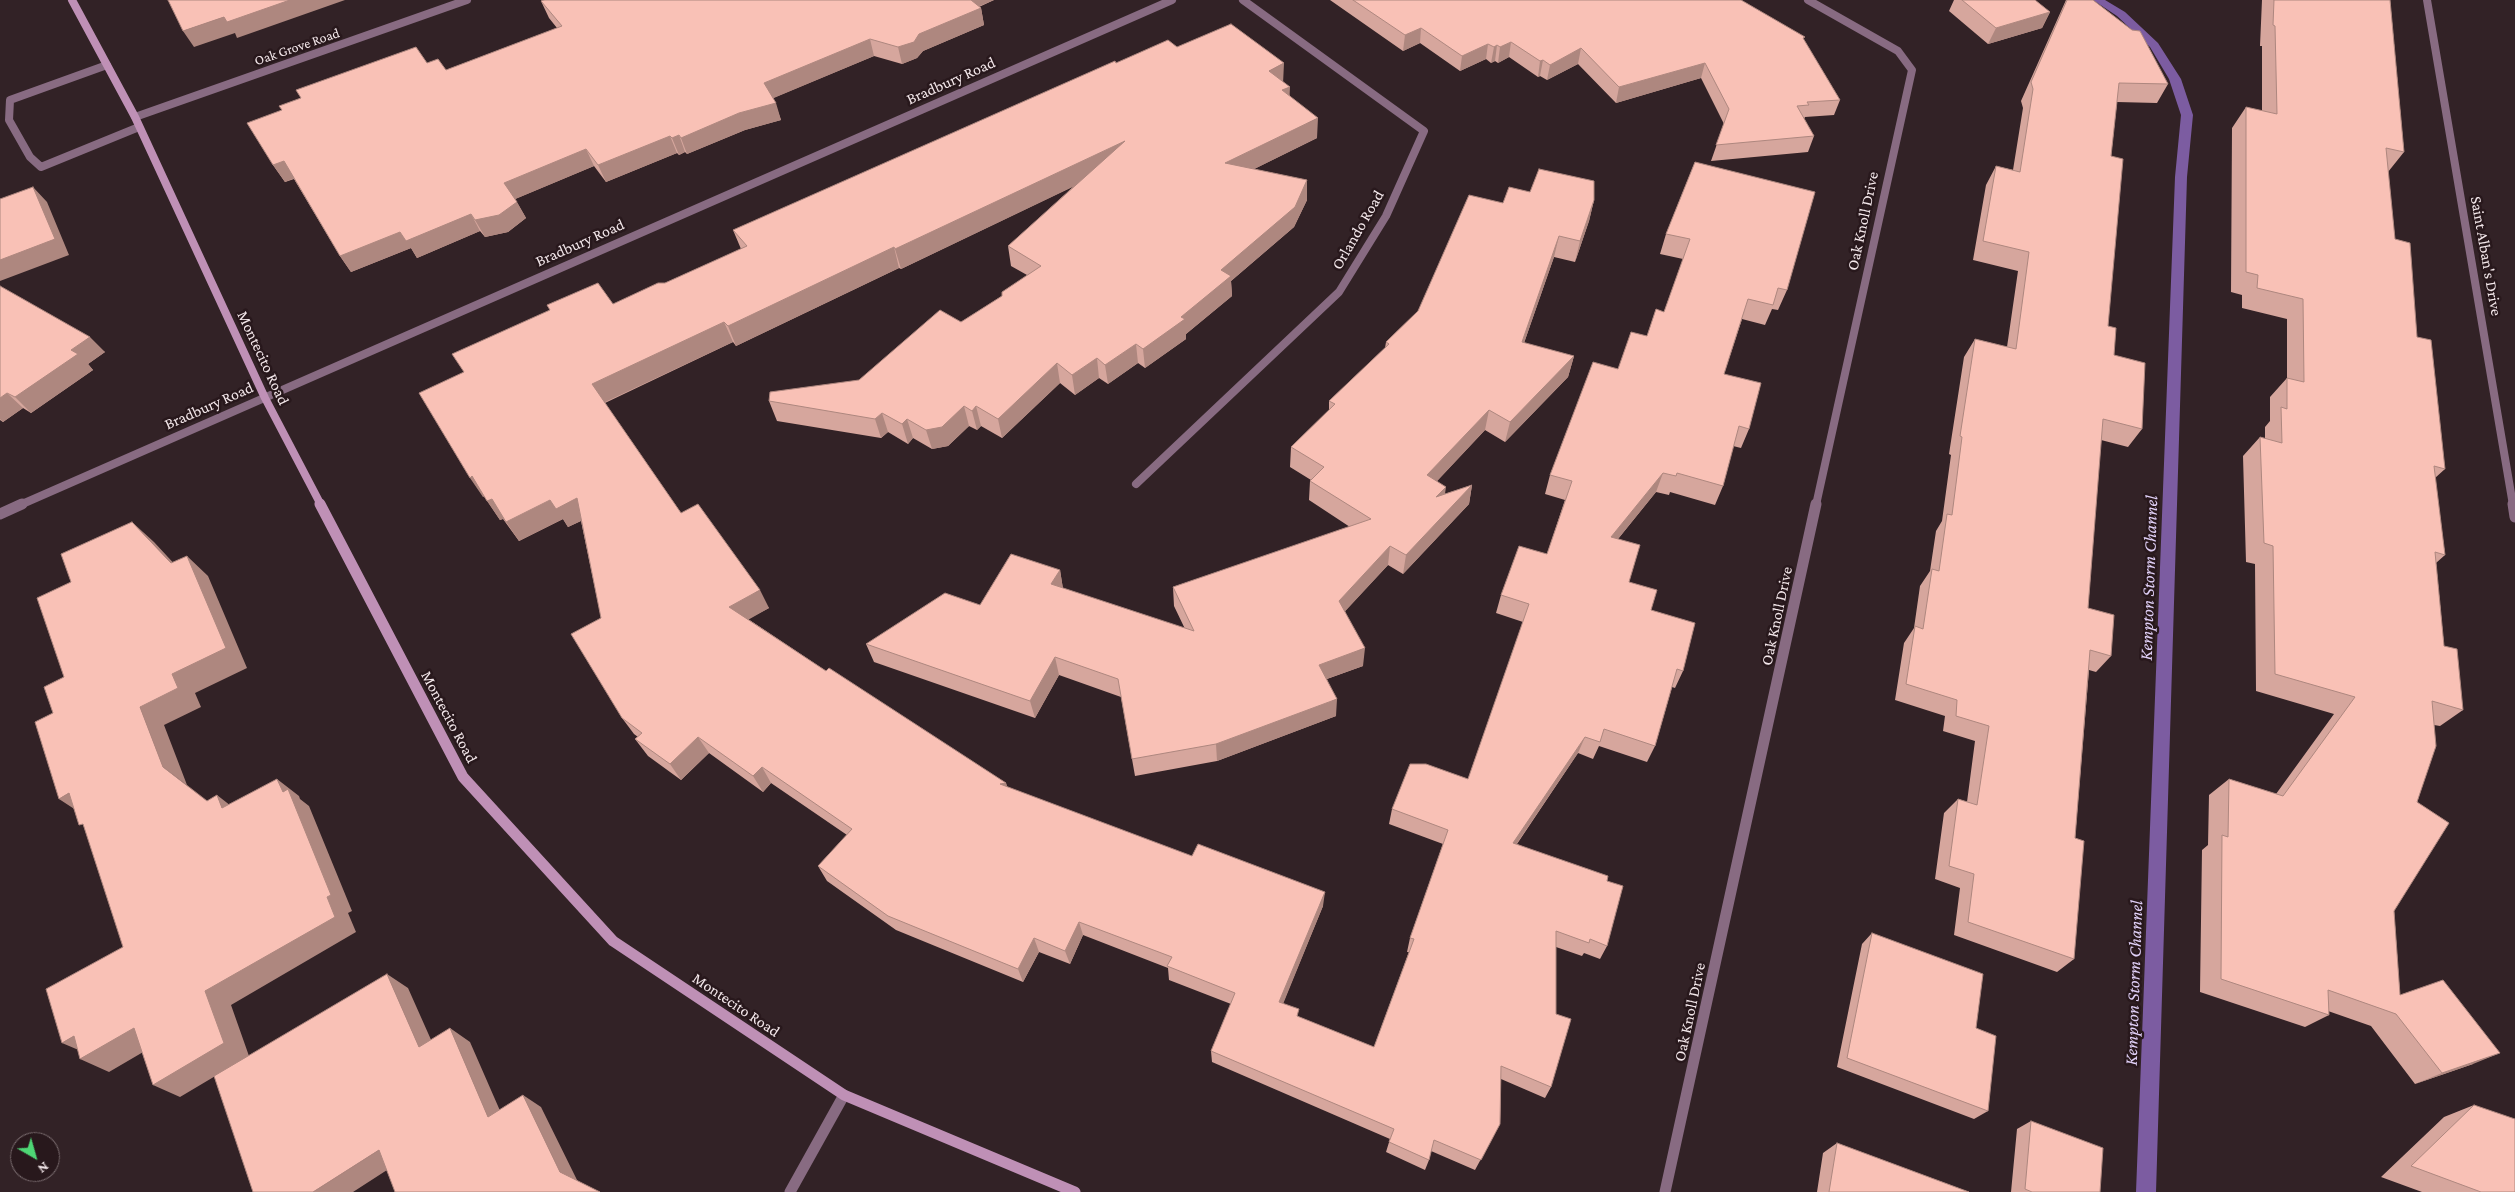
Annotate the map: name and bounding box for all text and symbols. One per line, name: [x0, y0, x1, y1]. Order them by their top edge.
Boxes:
street label: Oak Grove Road: [252, 25, 342, 69]
street label: Bradbury Road: [904, 53, 998, 109]
street label: Oak Knoll Drive: [1843, 170, 1883, 272]
street label: Orlando Road: [1328, 187, 1388, 273]
street label: Saint Alban's Drive: [2466, 195, 2506, 317]
street label: Bradbury Road: [533, 215, 627, 271]
street label: Montecito Road: [233, 308, 293, 408]
street label: Bradbury Road: [162, 378, 256, 434]
water label: Kempton Storm Channel: [2135, 495, 2163, 661]
street label: Oak Knoll Drive: [1757, 565, 1797, 667]
street label: Montecito Road: [417, 668, 481, 766]
water label: Kempton Storm Channel: [2120, 900, 2148, 1066]
street label: Oak Knoll Drive: [1670, 961, 1710, 1063]
street label: Montecito Road: [689, 969, 783, 1041]
north arrow: [10, 1132, 60, 1182]
text: N: [35, 1159, 52, 1177]

